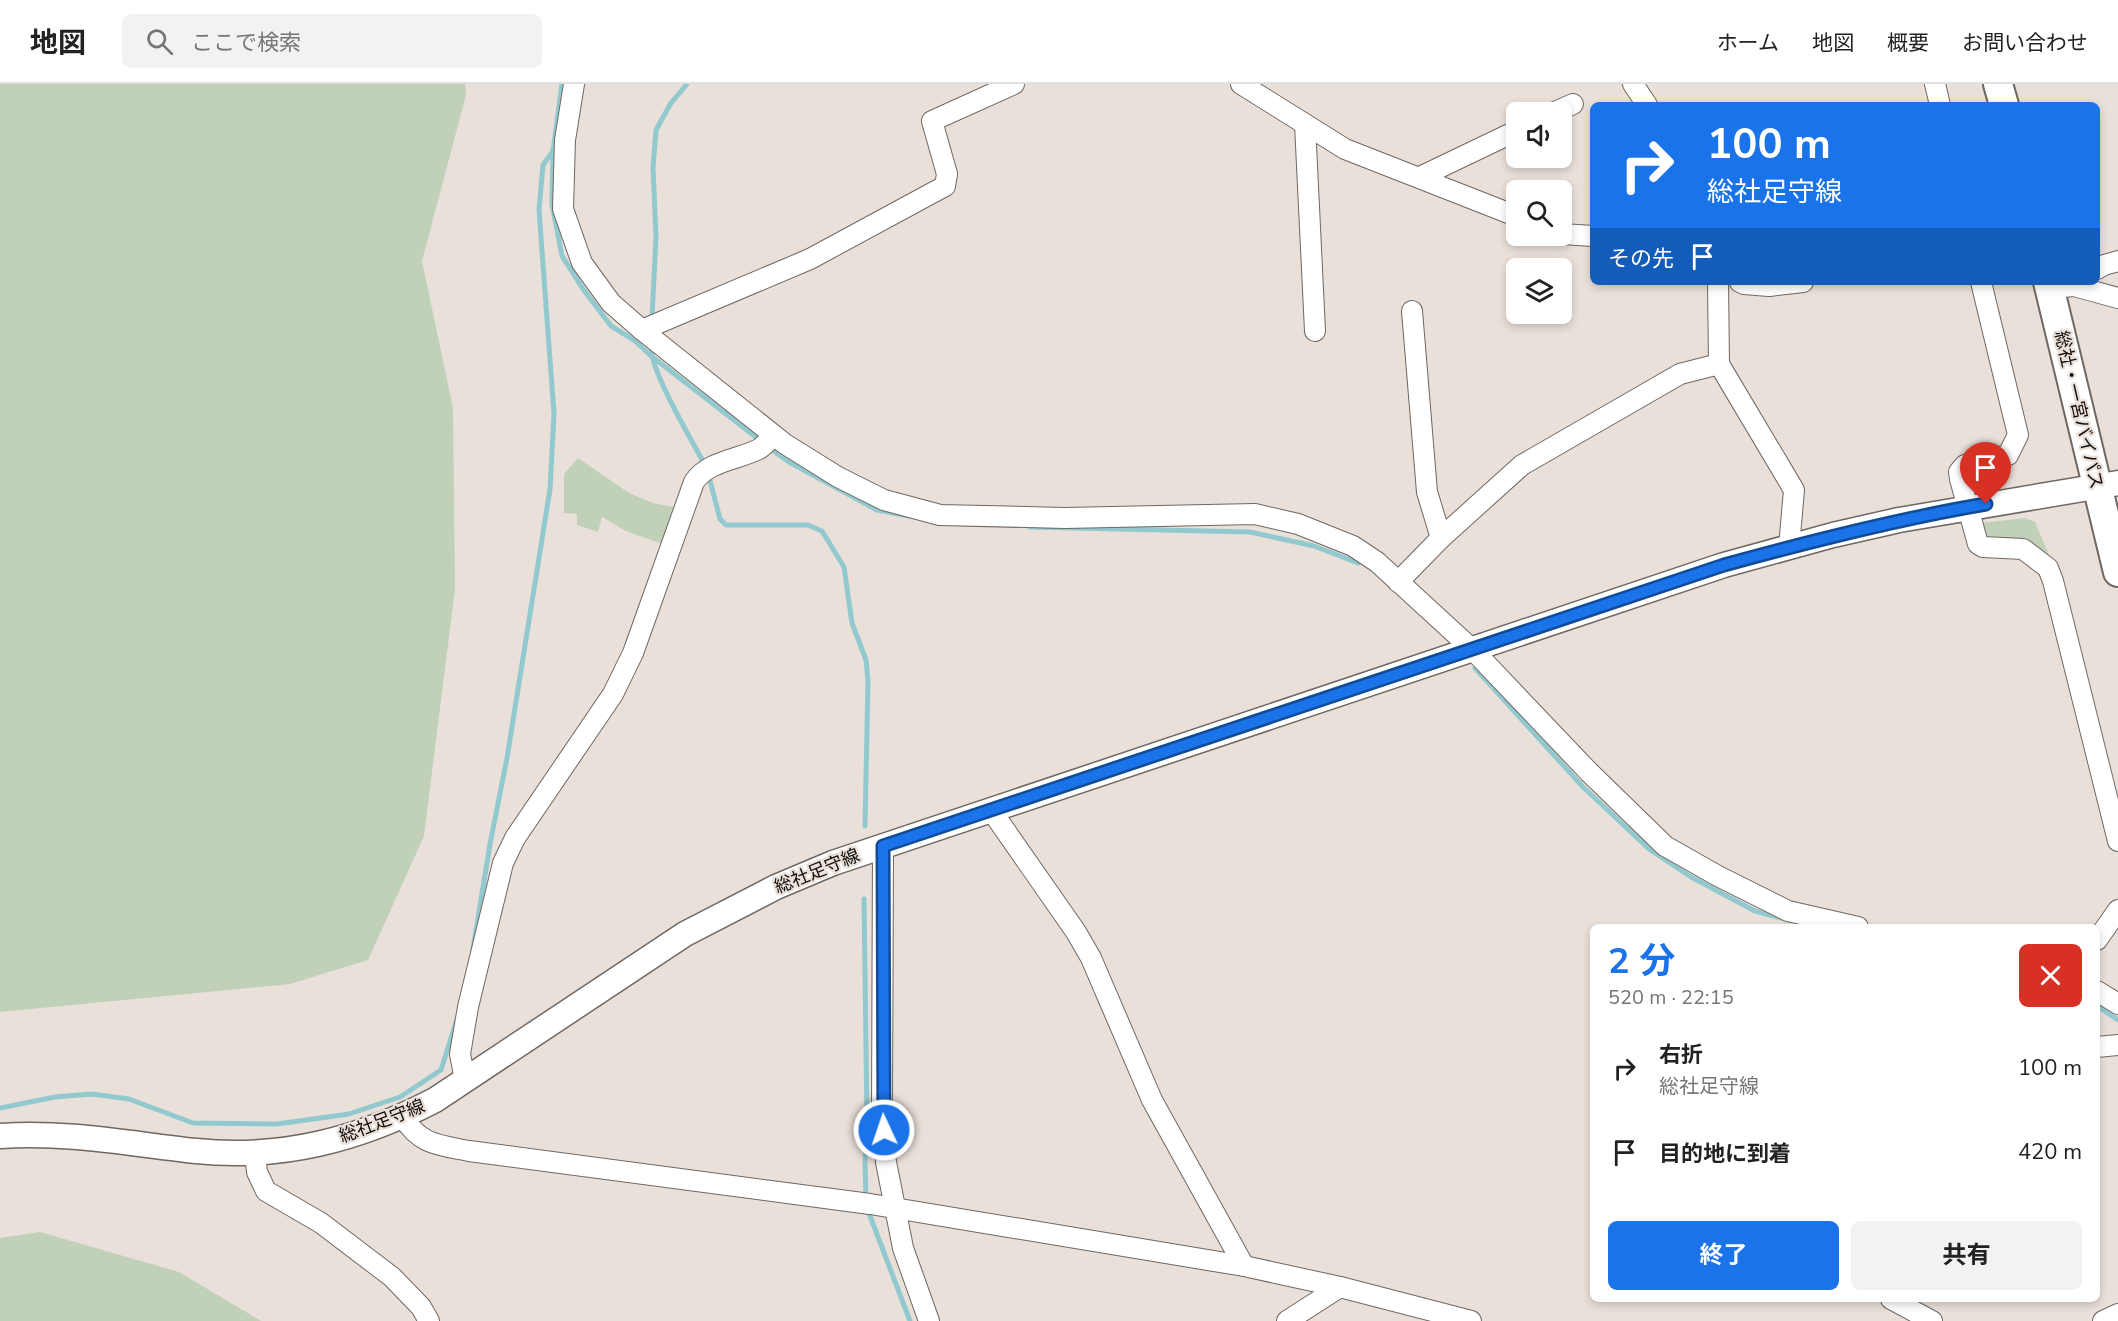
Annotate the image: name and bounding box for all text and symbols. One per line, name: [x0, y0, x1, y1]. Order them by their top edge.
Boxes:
search box: [122, 14, 542, 68]
text: 地図: [30, 24, 86, 62]
icon: search: [143, 25, 176, 58]
text: ここで検索: [191, 28, 301, 58]
text: ホーム: [1717, 29, 1779, 57]
text: 地図: [1812, 29, 1854, 57]
text: 概要: [1887, 29, 1929, 57]
text: お問い合わせ: [1962, 29, 2088, 57]
map controls: [1506, 102, 1572, 324]
button: sound: [1506, 102, 1572, 168]
text: 100 m: [1707, 116, 1831, 173]
icon: right: [1608, 126, 1686, 204]
text: 総社足守線: [1707, 174, 1842, 211]
button: search: [1506, 180, 1572, 246]
icon: arrive: [1686, 240, 1719, 273]
text: その先: [1608, 244, 1674, 274]
button: layers: [1506, 258, 1572, 324]
street label: 総社・一宮バイパス: [2049, 329, 2109, 491]
pin: [1960, 442, 2011, 504]
icon: arrive: [1969, 451, 2002, 484]
street label: 総社足守線: [771, 843, 863, 899]
text: 2 分: [1608, 937, 1675, 986]
button: close: [2019, 944, 2082, 1007]
text: 520 m · 22:15: [1608, 984, 1734, 1011]
text: 右折: [1659, 1040, 1703, 1070]
icon: right: [1608, 1052, 1641, 1085]
text: 100 m: [2018, 1053, 2082, 1083]
text: 総社足守線: [1659, 1073, 1759, 1100]
street label: 総社足守線: [336, 1094, 428, 1148]
position arrow: [852, 1098, 916, 1162]
icon: arrive: [1608, 1136, 1641, 1169]
text: 420 m: [2018, 1137, 2082, 1167]
text: 目的地に到着: [1659, 1139, 1791, 1169]
button: 終了: [1608, 1221, 1839, 1290]
button: 共有: [1851, 1221, 2082, 1290]

